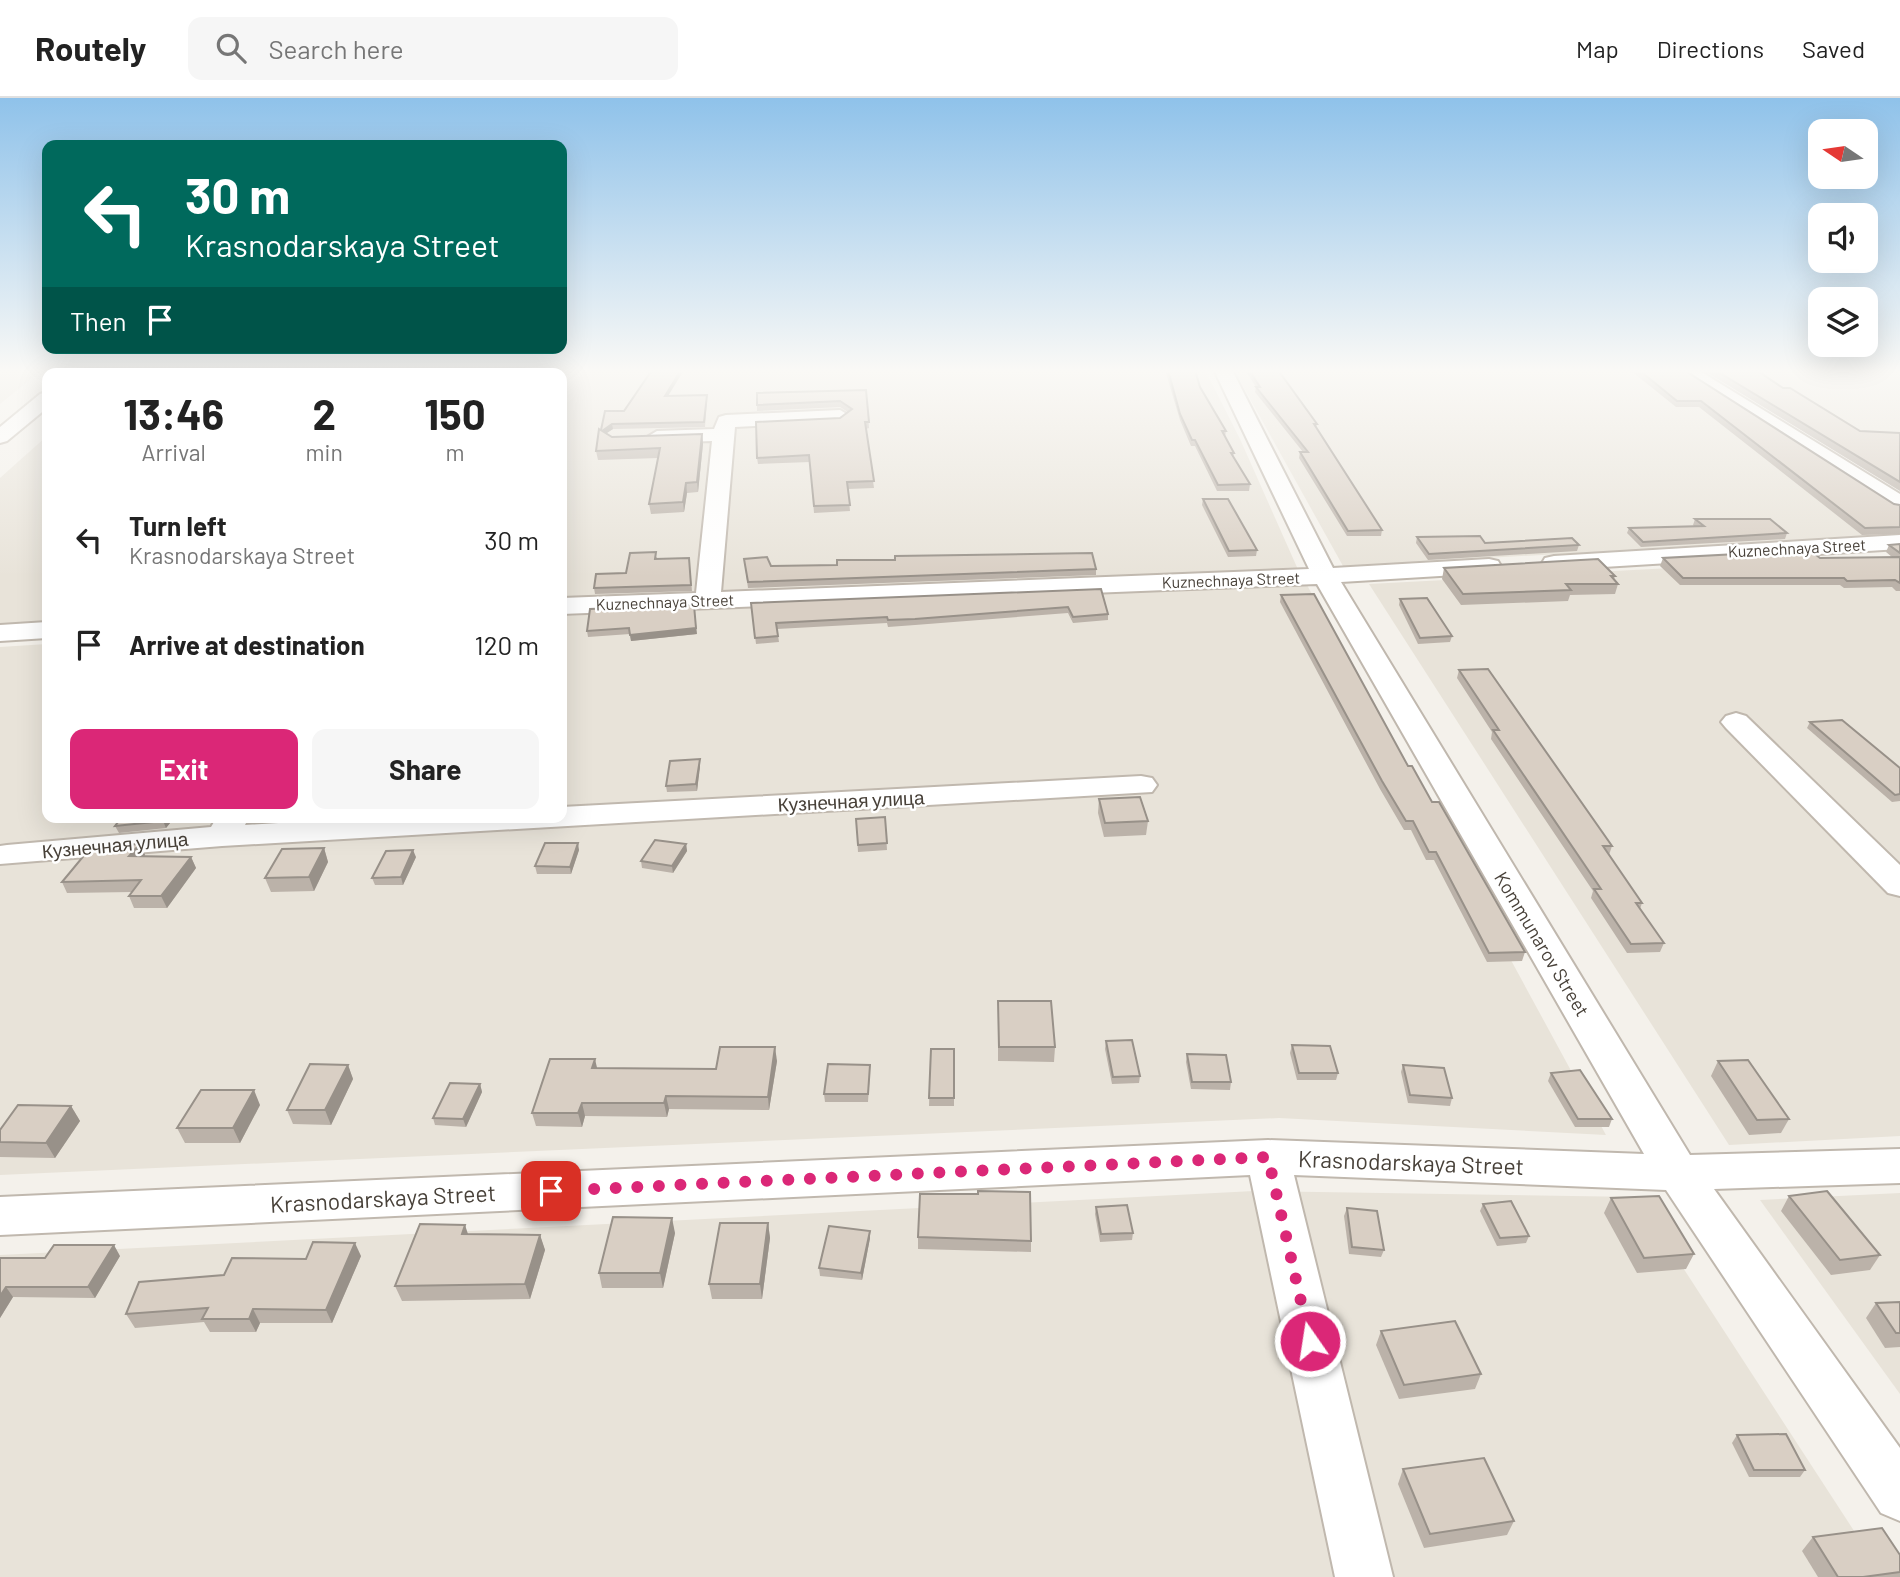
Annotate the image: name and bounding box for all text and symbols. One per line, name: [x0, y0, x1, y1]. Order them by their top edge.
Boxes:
search box: [188, 17, 678, 80]
text: Routely: [35, 28, 146, 68]
icon: search: [212, 29, 250, 67]
text: Search here: [268, 33, 404, 64]
text: Map: [1576, 34, 1619, 63]
text: Directions: [1657, 34, 1764, 63]
text: Saved: [1802, 34, 1865, 63]
north arrow: [1808, 119, 1878, 189]
map controls: [1808, 119, 1878, 357]
text: 30 m: [185, 165, 290, 224]
icon: left: [70, 168, 161, 259]
button: sound: [1808, 203, 1878, 273]
text: Krasnodarskaya Street: [185, 225, 500, 263]
button: layers: [1808, 287, 1878, 357]
icon: arrive: [141, 301, 179, 339]
text: Then: [70, 305, 127, 336]
text: 13:46: [123, 388, 224, 438]
text: 2: [312, 388, 336, 438]
text: 150: [424, 388, 486, 438]
text: Arrival: [142, 438, 206, 466]
text: min: [306, 438, 343, 466]
text: m: [445, 438, 464, 466]
text: Turn left: [129, 510, 227, 541]
icon: left: [70, 521, 108, 559]
text: 30 m: [484, 524, 539, 555]
street label: Kuznechnaya Street: [1727, 534, 1867, 561]
text: Krasnodarskaya Street: [129, 541, 355, 569]
street label: Kuznechnaya Street: [1161, 568, 1300, 591]
street label: Kuznechnaya Street: [595, 590, 734, 613]
icon: arrive: [70, 626, 108, 664]
text: Arrive at destination: [129, 629, 365, 660]
text: 120 m: [475, 629, 539, 660]
button: Exit: [70, 729, 298, 809]
button: Share: [312, 729, 539, 809]
street label: Кузнечная улица: [777, 785, 925, 816]
street label: Кузнечная улица: [41, 827, 190, 862]
street label: Kommunarov Street: [1490, 867, 1595, 1020]
street label: Krasnodarskaya Street: [1298, 1144, 1524, 1180]
pin: [521, 1161, 581, 1221]
icon: arrive: [532, 1172, 570, 1210]
street label: Krasnodarskaya Street: [269, 1178, 497, 1218]
position arrow: [1273, 1304, 1347, 1378]

